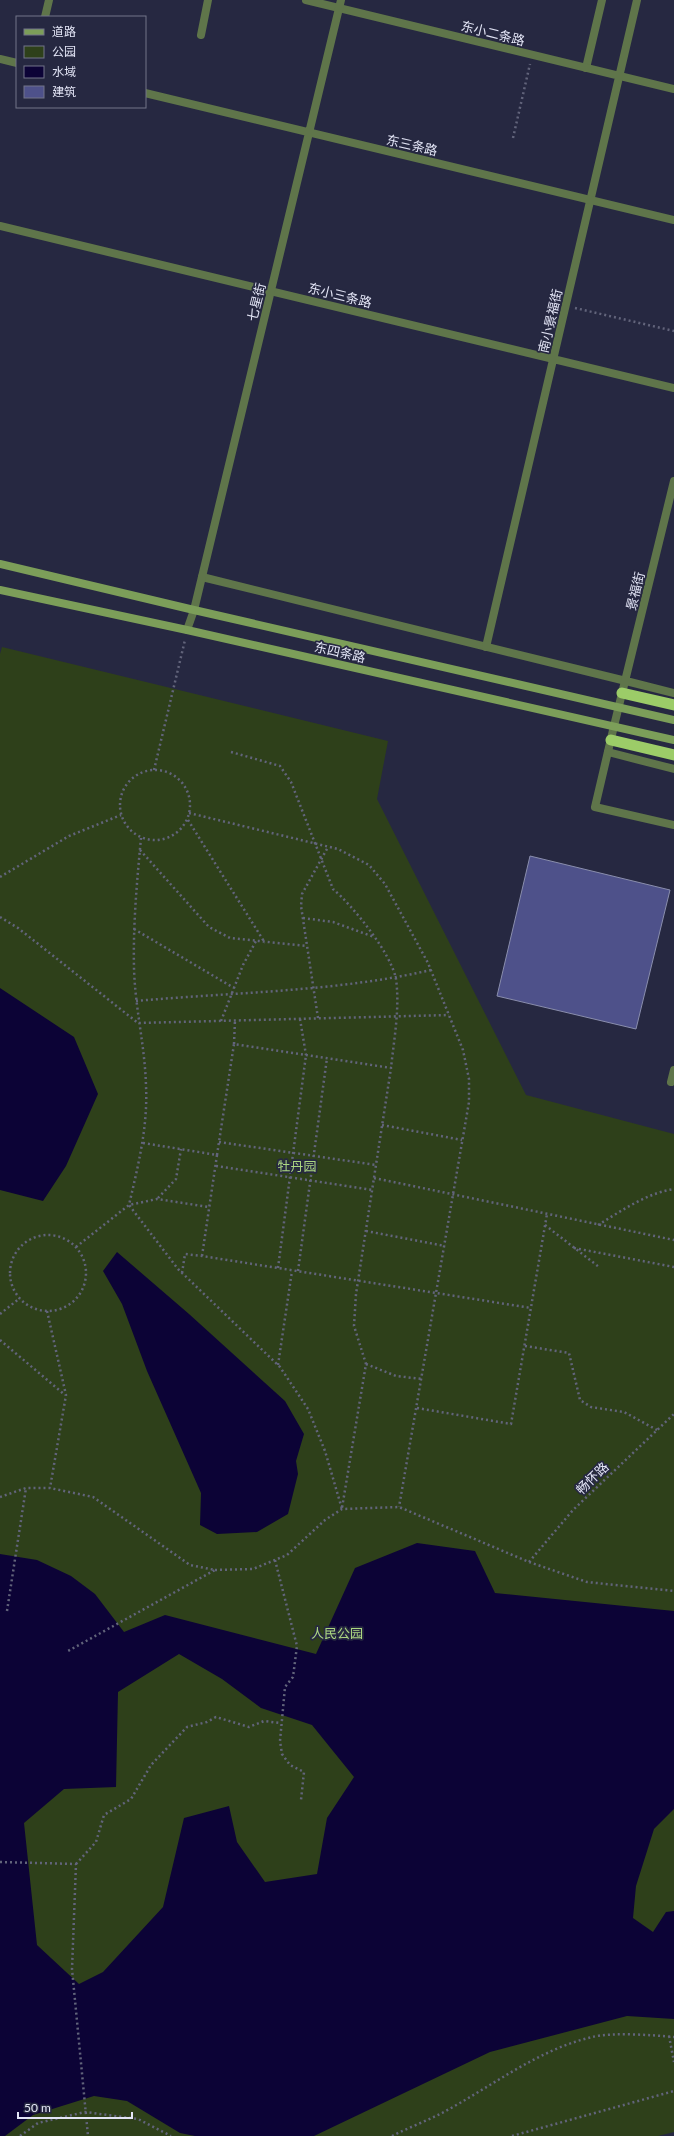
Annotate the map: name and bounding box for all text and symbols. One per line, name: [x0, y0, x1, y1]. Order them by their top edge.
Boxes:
legend: [16, 16, 146, 108]
street label: 东小二条路: [460, 17, 526, 49]
text: 道路: [52, 24, 76, 39]
text: 公园: [52, 44, 76, 59]
text: 水域: [52, 64, 76, 79]
text: 建筑: [52, 84, 76, 99]
street label: 东三条路: [385, 131, 439, 159]
street label: 东小三条路: [307, 279, 373, 311]
street label: 七星街: [244, 281, 268, 323]
street label: 南小景福街: [535, 288, 565, 354]
street label: 景福街: [623, 570, 647, 612]
street label: 东四条路: [313, 638, 367, 666]
park label: 牡丹园: [277, 1158, 317, 1174]
street label: 畅怀路: [572, 1459, 612, 1497]
park label: 人民公园: [311, 1625, 363, 1641]
scale bar: [18, 2094, 132, 2120]
text: 50 m: [24, 2100, 51, 2115]

